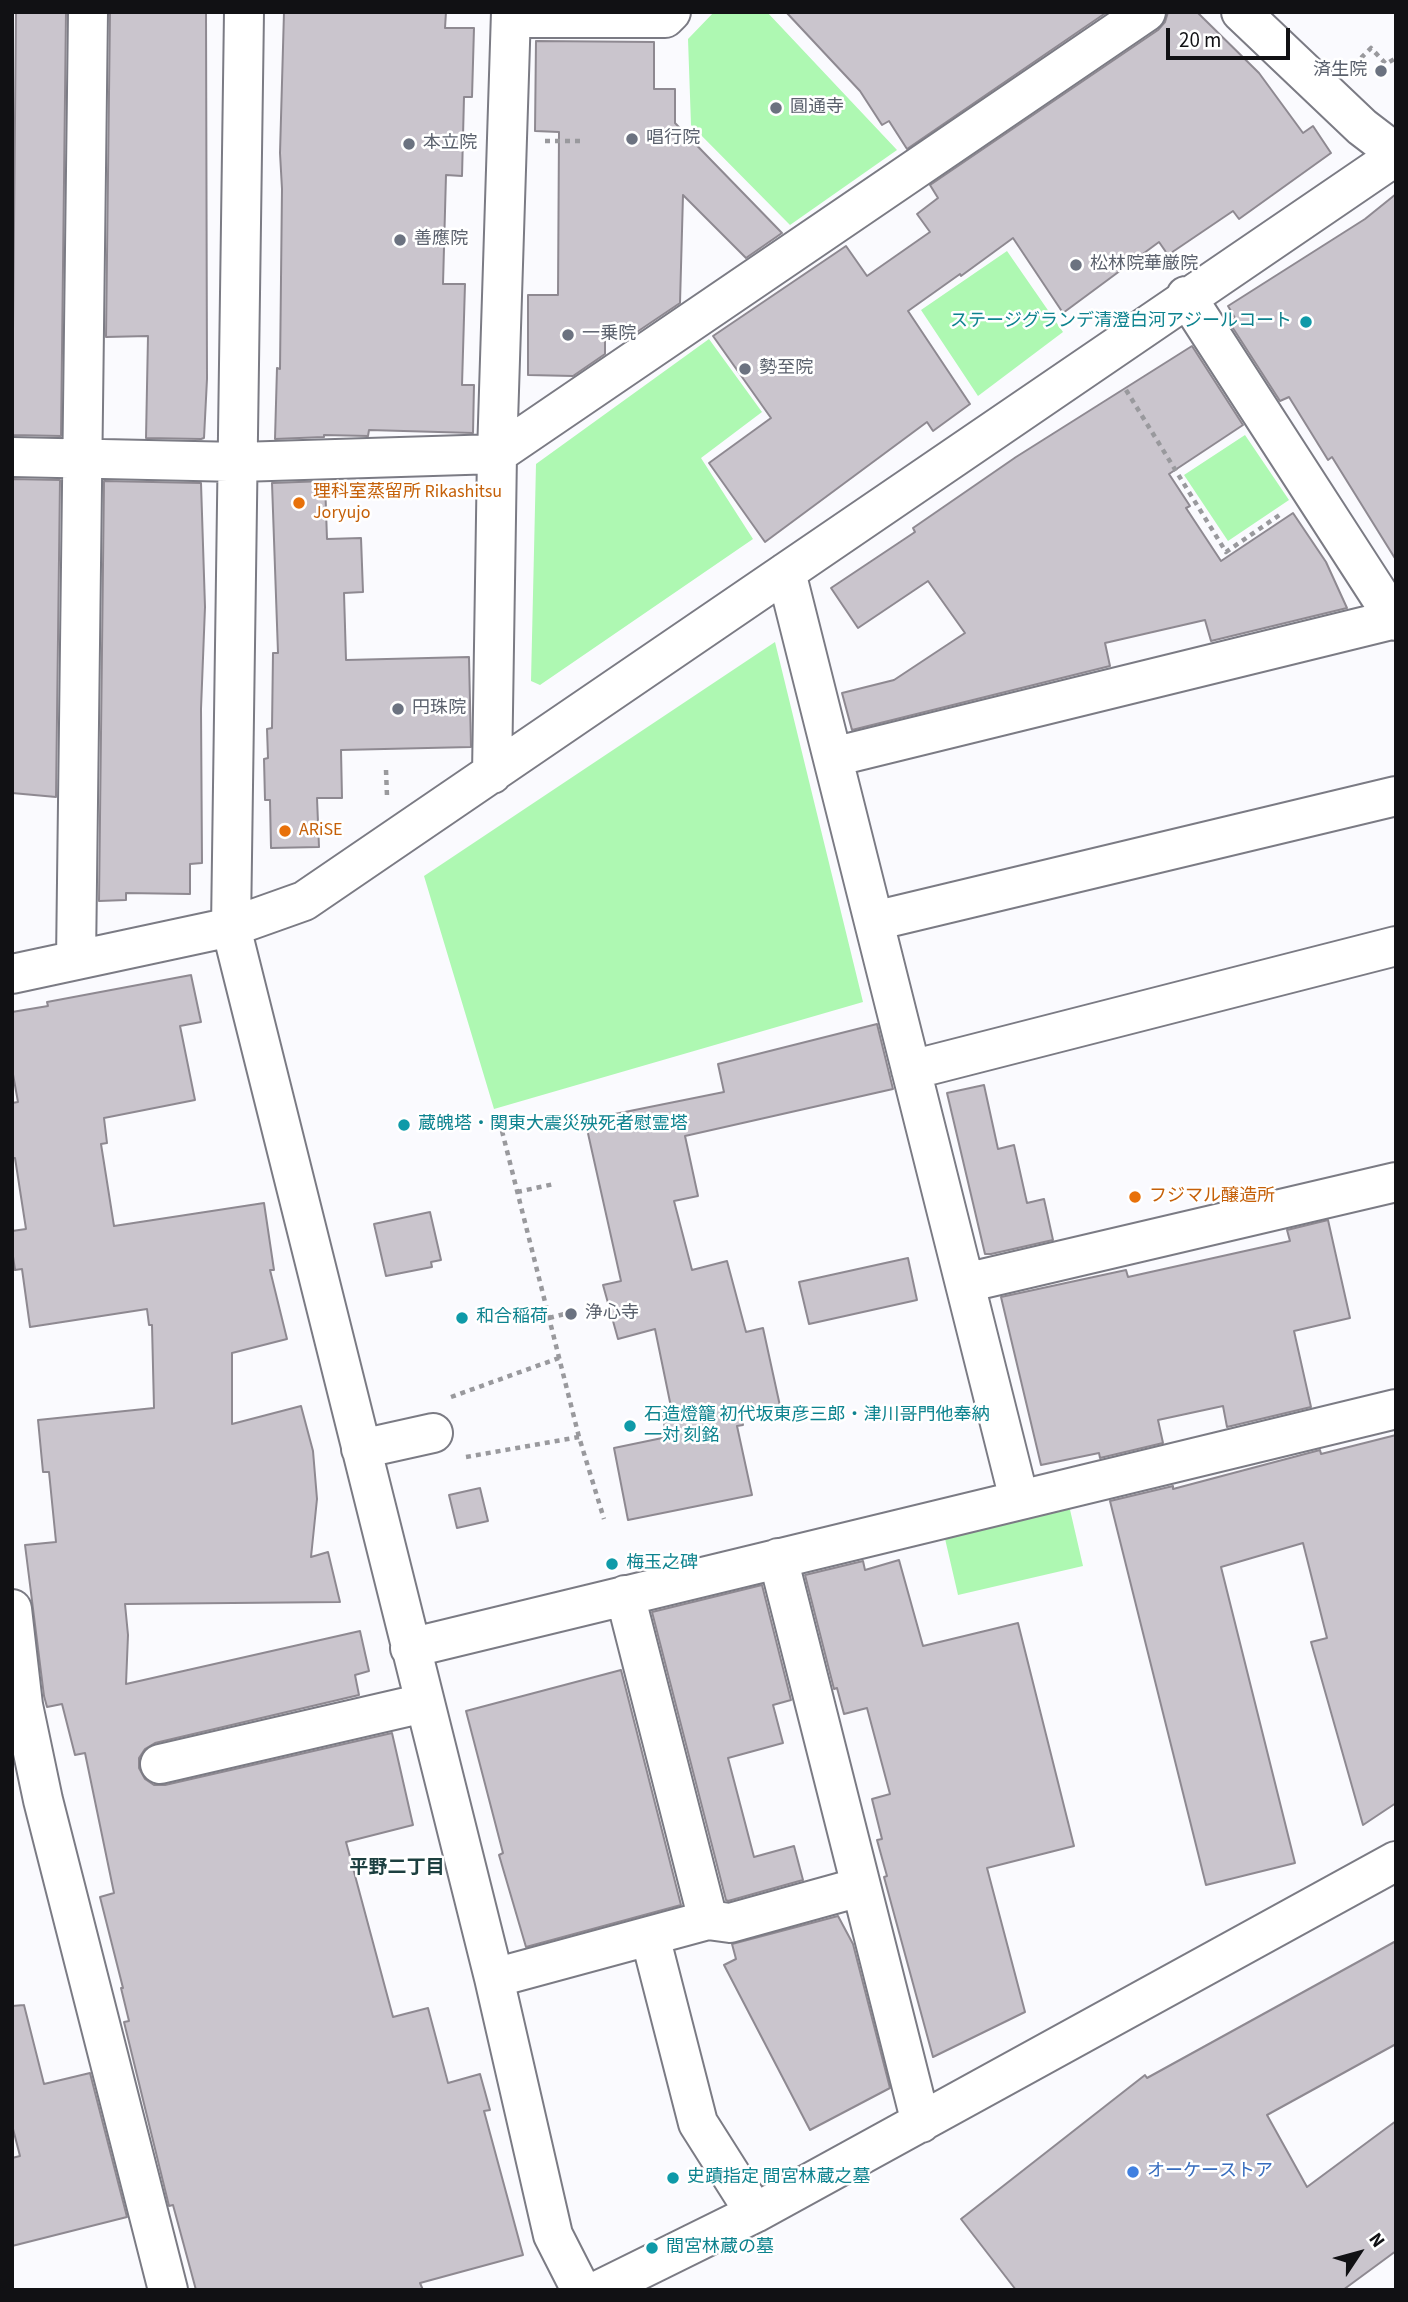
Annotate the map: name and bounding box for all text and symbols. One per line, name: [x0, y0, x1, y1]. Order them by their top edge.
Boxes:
scale bar: [1170, 14, 1294, 58]
text: 20 m: [1179, 25, 1221, 55]
place label: 済生院: [1313, 60, 1367, 82]
marker: 済生院: [1373, 63, 1389, 79]
place label: 圓通寺: [790, 97, 844, 119]
marker: 圓通寺: [768, 100, 784, 116]
place label: 唱行院: [646, 128, 700, 150]
marker: 唱行院: [624, 131, 640, 147]
place label: 本立院: [423, 133, 477, 155]
marker: 本立院: [401, 136, 417, 152]
place label: 善應院: [414, 229, 468, 251]
marker: 善應院: [392, 232, 408, 248]
place label: 松林院華厳院: [1090, 254, 1198, 276]
marker: 松林院華厳院: [1068, 257, 1084, 273]
place label: ステージグランデ清澄白河アジールコート: [950, 311, 1292, 333]
marker: ステージグランデ清澄白河アジールコート: [1298, 314, 1314, 330]
place label: 一乗院: [582, 324, 636, 346]
marker: 一乗院: [560, 327, 576, 343]
place label: 勢至院: [759, 358, 813, 380]
marker: 勢至院: [737, 361, 753, 377]
place label: 理科室蒸留所 Rikashitsu Joryujo: [313, 482, 502, 524]
marker: 理科室蒸留所 Rikashitsu Joryujo: [291, 495, 307, 511]
place label: 円珠院: [412, 698, 466, 720]
marker: 円珠院: [390, 701, 406, 717]
place label: ARiSE: [299, 820, 343, 842]
marker: ARiSE: [277, 823, 293, 839]
place label: 蔵魄塔・関東大震災殃死者慰霊塔: [418, 1114, 688, 1136]
marker: 蔵魄塔・関東大震災殃死者慰霊塔: [396, 1117, 412, 1133]
place label: フジマル醸造所: [1149, 1186, 1275, 1208]
marker: フジマル醸造所: [1127, 1189, 1143, 1205]
place label: 浄心寺: [585, 1303, 639, 1325]
marker: 浄心寺: [563, 1306, 579, 1322]
place label: 和合稲荷: [476, 1307, 548, 1329]
marker: 和合稲荷: [454, 1310, 470, 1326]
place label: 石造燈籠 初代坂東彦三郎・津川哥門他奉納 一対 刻銘: [644, 1405, 990, 1448]
marker: 石造燈籠 初代坂東彦三郎・津川哥門他奉納 一対 刻銘: [622, 1418, 638, 1434]
place label: 梅玉之碑: [626, 1553, 698, 1575]
marker: 梅玉之碑: [604, 1556, 620, 1572]
district label: 平野二丁目: [350, 1858, 444, 1880]
place label: オーケーストア: [1147, 2161, 1273, 2183]
marker: オーケーストア: [1125, 2164, 1141, 2180]
place label: 史蹟指定 間宮林蔵之墓: [687, 2167, 871, 2189]
marker: 史蹟指定 間宮林蔵之墓: [665, 2170, 681, 2186]
north arrow: [1324, 2218, 1394, 2288]
text: N: [1362, 2227, 1391, 2253]
place label: 間宮林蔵の墓: [666, 2237, 774, 2259]
marker: 間宮林蔵の墓: [644, 2240, 660, 2256]

